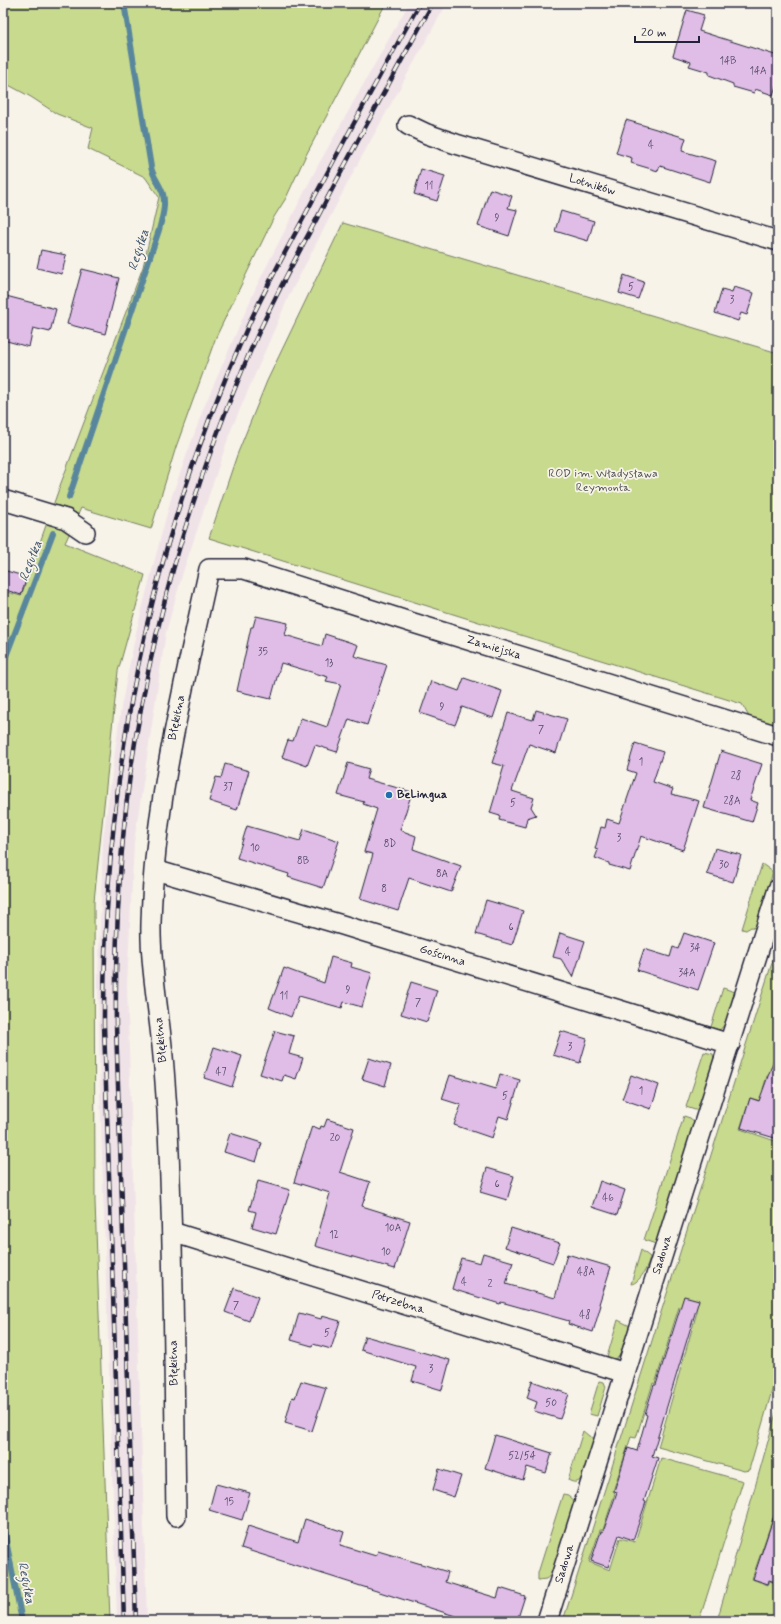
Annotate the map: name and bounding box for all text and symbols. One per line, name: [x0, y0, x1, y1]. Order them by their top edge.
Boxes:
scale bar: [635, 18, 699, 44]
text: 20 m: [641, 25, 667, 41]
house number: 14B: [720, 55, 736, 68]
house number: 14A: [749, 65, 767, 78]
house number: 4: [648, 139, 654, 152]
street label: Lotników: [567, 170, 618, 200]
house number: 11: [425, 180, 433, 193]
house number: 9: [495, 212, 500, 225]
water label: Regułka: [124, 227, 156, 273]
house number: 5: [628, 281, 634, 294]
house number: 3: [730, 294, 735, 307]
park label: ROD im. Władysława Reymonta: [548, 466, 658, 496]
water label: Regułka: [15, 538, 49, 585]
street label: Zamiejska: [464, 632, 523, 664]
house number: 35: [258, 646, 268, 659]
house number: 13: [325, 657, 333, 670]
street label: Błękitna: [165, 694, 189, 742]
house number: 9: [440, 701, 445, 714]
house number: 7: [538, 724, 544, 737]
house number: 1: [639, 756, 643, 769]
house number: 28: [731, 769, 741, 783]
house number: 37: [223, 781, 233, 794]
place label: BeLingua: [397, 787, 447, 803]
marker: BeLingua: [384, 790, 394, 800]
house number: 28A: [724, 794, 740, 808]
house number: 5: [510, 797, 516, 810]
house number: 3: [617, 832, 622, 845]
house number: 8D: [384, 838, 396, 851]
house number: 10: [250, 842, 260, 855]
house number: 8B: [297, 855, 309, 868]
house number: 30: [719, 859, 729, 872]
house number: 8A: [436, 868, 448, 881]
house number: 8: [381, 883, 387, 896]
house number: 6: [508, 921, 514, 934]
street label: Gościnna: [418, 941, 468, 970]
house number: 34: [690, 942, 700, 955]
house number: 4: [565, 946, 571, 959]
house number: 34A: [678, 967, 696, 980]
house number: 9: [346, 984, 351, 997]
house number: 11: [280, 990, 288, 1003]
house number: 7: [415, 997, 421, 1010]
street label: Błękitna: [151, 1016, 171, 1063]
house number: 3: [568, 1041, 573, 1054]
house number: 47: [216, 1066, 226, 1079]
house number: 1: [639, 1085, 643, 1098]
house number: 5: [502, 1090, 508, 1103]
house number: 20: [330, 1132, 341, 1145]
house number: 6: [494, 1178, 500, 1191]
house number: 46: [602, 1192, 614, 1205]
house number: 10A: [385, 1222, 401, 1235]
house number: 12: [329, 1229, 339, 1242]
street label: Sadowa: [649, 1232, 677, 1276]
house number: 10: [381, 1246, 391, 1259]
house number: 48A: [577, 1265, 595, 1279]
house number: 4: [461, 1276, 467, 1289]
house number: 2: [488, 1278, 493, 1291]
street label: Potrzebna: [370, 1287, 428, 1318]
house number: 7: [233, 1300, 239, 1313]
house number: 48: [579, 1308, 591, 1322]
house number: 5: [324, 1327, 330, 1340]
street label: Błękitna: [166, 1340, 182, 1386]
house number: 3: [429, 1363, 434, 1376]
house number: 50: [545, 1397, 557, 1410]
house number: 52/54: [508, 1450, 536, 1463]
house number: 15: [224, 1496, 234, 1509]
street label: Sadowa: [551, 1541, 579, 1585]
water label: Regułka: [12, 1561, 38, 1606]

